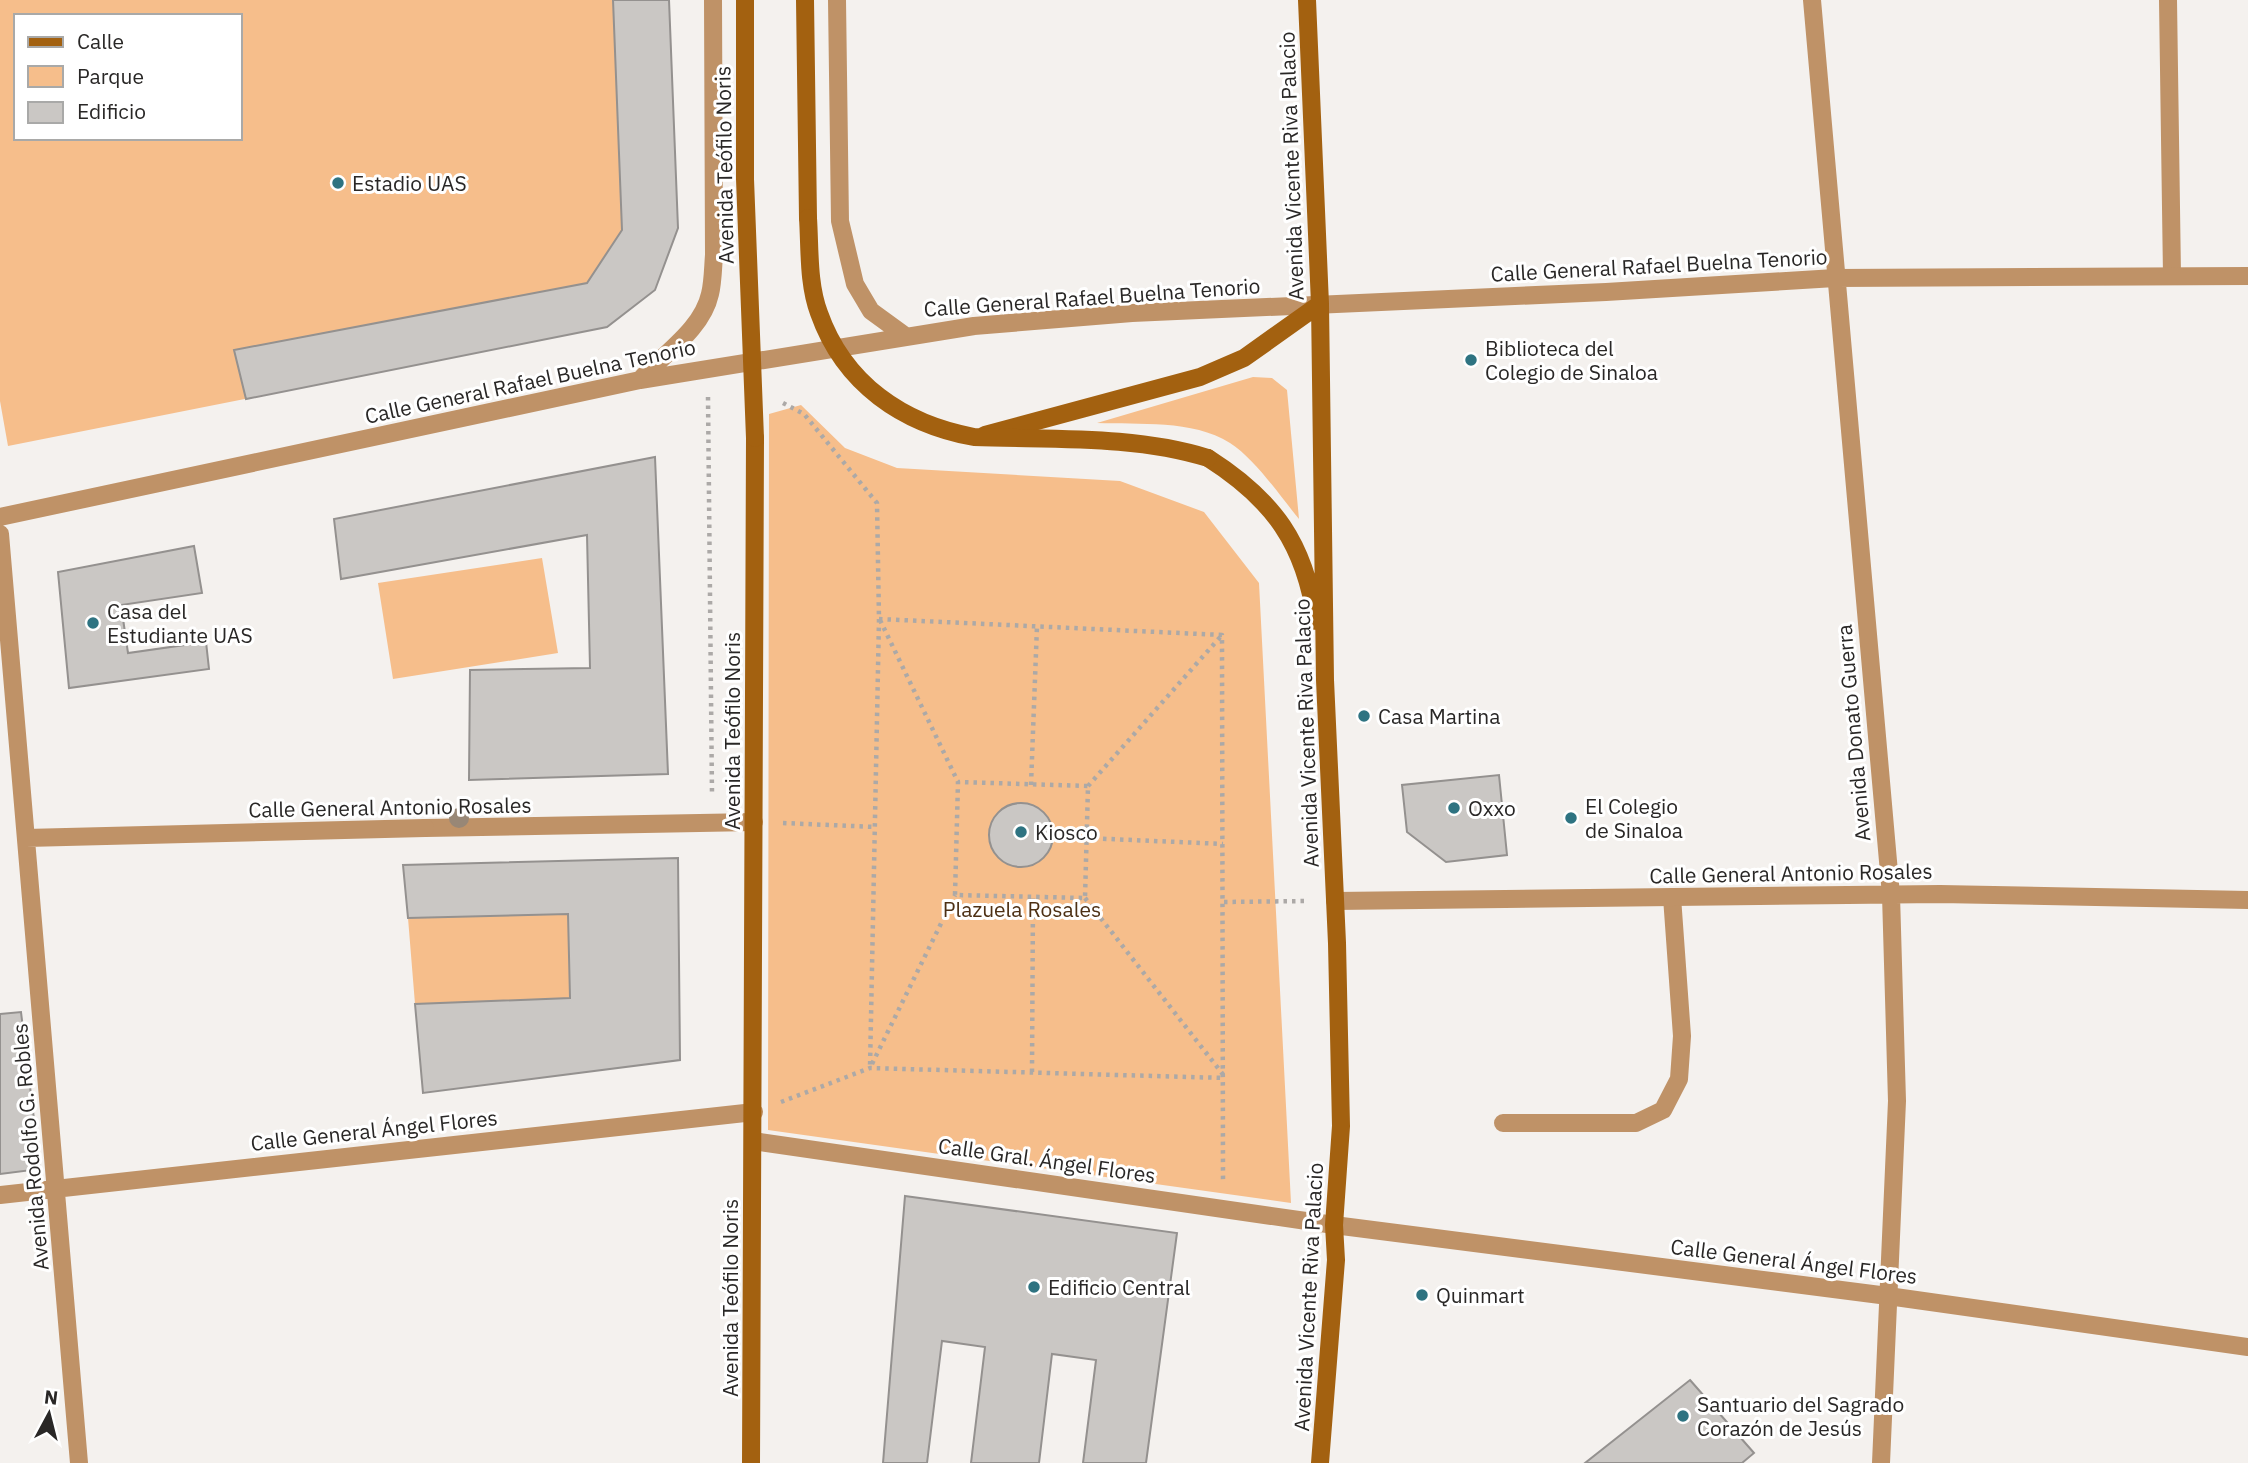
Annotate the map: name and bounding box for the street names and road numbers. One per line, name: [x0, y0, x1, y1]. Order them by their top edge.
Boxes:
street label: Avenida Vicente Riva Palacio: [1272, 31, 1310, 301]
street label: Avenida Teófilo Noris: [708, 66, 740, 264]
street label: Calle General Rafael Buelna Tenorio: [1490, 242, 1828, 288]
street label: Calle General Rafael Buelna Tenorio: [923, 271, 1261, 323]
street label: Calle General Rafael Buelna Tenorio: [362, 332, 698, 430]
street label: Avenida Vicente Riva Palacio: [1287, 598, 1325, 868]
street label: Avenida Donato Guerra: [1830, 623, 1876, 843]
street label: Avenida Teófilo Noris: [718, 632, 746, 830]
street label: Calle General Antonio Rosales: [248, 791, 532, 823]
street label: Calle General Antonio Rosales: [1649, 857, 1933, 889]
street label: Avenida Rodolfo G. Robles: [5, 1022, 55, 1272]
street label: Calle General Ángel Flores: [249, 1103, 499, 1157]
street label: Calle Gral. Ángel Flores: [937, 1131, 1157, 1189]
street label: Avenida Vicente Riva Palacio: [1287, 1162, 1329, 1432]
street label: Avenida Teófilo Noris: [716, 1199, 744, 1397]
street label: Calle General Ángel Flores: [1669, 1232, 1919, 1290]

